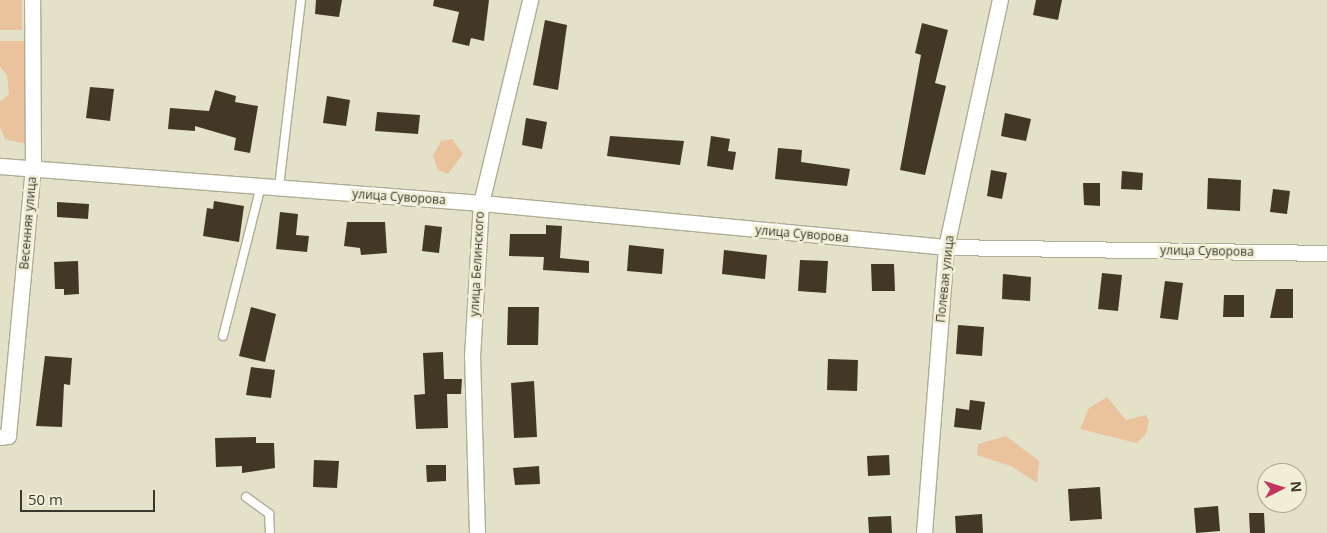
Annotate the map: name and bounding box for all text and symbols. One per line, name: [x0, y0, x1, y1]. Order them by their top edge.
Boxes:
street label: Весенняя улица: [17, 176, 39, 270]
street label: улица Суворова: [352, 187, 446, 207]
street label: улица Белинского: [467, 211, 487, 317]
street label: улица Суворова: [755, 223, 849, 245]
street label: Полевая улица: [933, 235, 957, 323]
street label: улица Суворова: [1160, 243, 1254, 259]
north arrow: [1257, 463, 1307, 513]
scale bar: [22, 480, 158, 512]
text: N: [1286, 480, 1306, 493]
text: 50 m: [28, 489, 63, 509]

